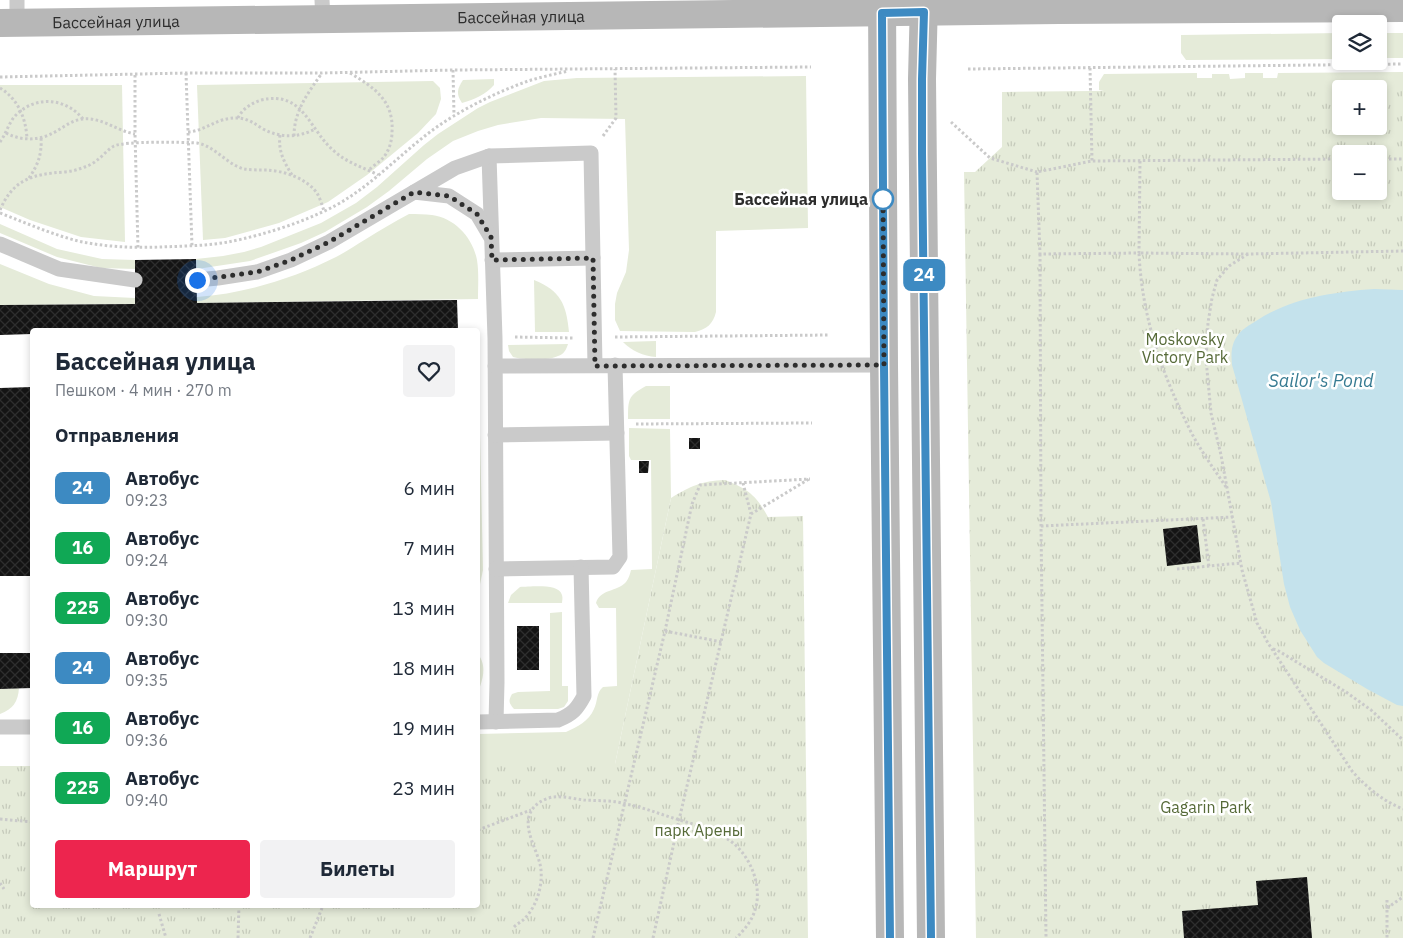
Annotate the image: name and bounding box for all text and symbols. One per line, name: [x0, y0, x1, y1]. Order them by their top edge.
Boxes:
street label: Бассейная улица: [457, 6, 585, 27]
street label: Бассейная улица: [52, 11, 180, 32]
map controls: [1332, 15, 1387, 200]
button: layers: [1332, 15, 1387, 70]
button: +: [1332, 80, 1387, 135]
button: −: [1332, 145, 1387, 200]
marker: Бассейная улица: [872, 188, 894, 210]
place label: Бассейная улица: [734, 189, 868, 209]
line badge: 24: [902, 259, 946, 291]
text: 24: [913, 263, 935, 286]
your location: [185, 268, 210, 293]
park label: Moskovsky Victory Park: [1142, 329, 1229, 367]
text: Бассейная улица: [55, 345, 256, 377]
button: heart: [403, 345, 455, 397]
water label: Sailor's Pond: [1268, 369, 1374, 392]
text: Пешком · 4 мин · 270 m: [55, 380, 232, 400]
text: Отправления: [55, 423, 179, 447]
text: Автобус: [125, 466, 199, 490]
text: 24: [72, 476, 93, 499]
text: 6 мин: [404, 476, 455, 500]
text: 09:23: [125, 490, 168, 510]
text: Автобус: [125, 526, 199, 550]
text: 16: [72, 536, 93, 559]
text: 7 мин: [404, 536, 455, 560]
text: 09:24: [125, 550, 168, 570]
text: Автобус: [125, 586, 199, 610]
text: 225: [66, 596, 99, 619]
text: 13 мин: [392, 596, 455, 620]
text: 09:30: [125, 610, 168, 630]
text: Автобус: [125, 646, 199, 670]
text: 24: [72, 656, 93, 679]
text: 18 мин: [392, 656, 455, 680]
text: 09:35: [125, 670, 168, 690]
text: Автобус: [125, 706, 199, 730]
text: 16: [72, 716, 93, 739]
text: 19 мин: [392, 716, 455, 740]
text: 09:36: [125, 730, 168, 750]
text: Автобус: [125, 766, 199, 790]
text: 225: [66, 776, 99, 799]
text: 23 мин: [392, 776, 455, 800]
text: 09:40: [125, 790, 168, 810]
park label: Gagarin Park: [1160, 797, 1252, 817]
park label: парк Арены: [655, 820, 743, 840]
button: Маршрут: [55, 840, 250, 898]
button: Билеты: [260, 840, 455, 898]

